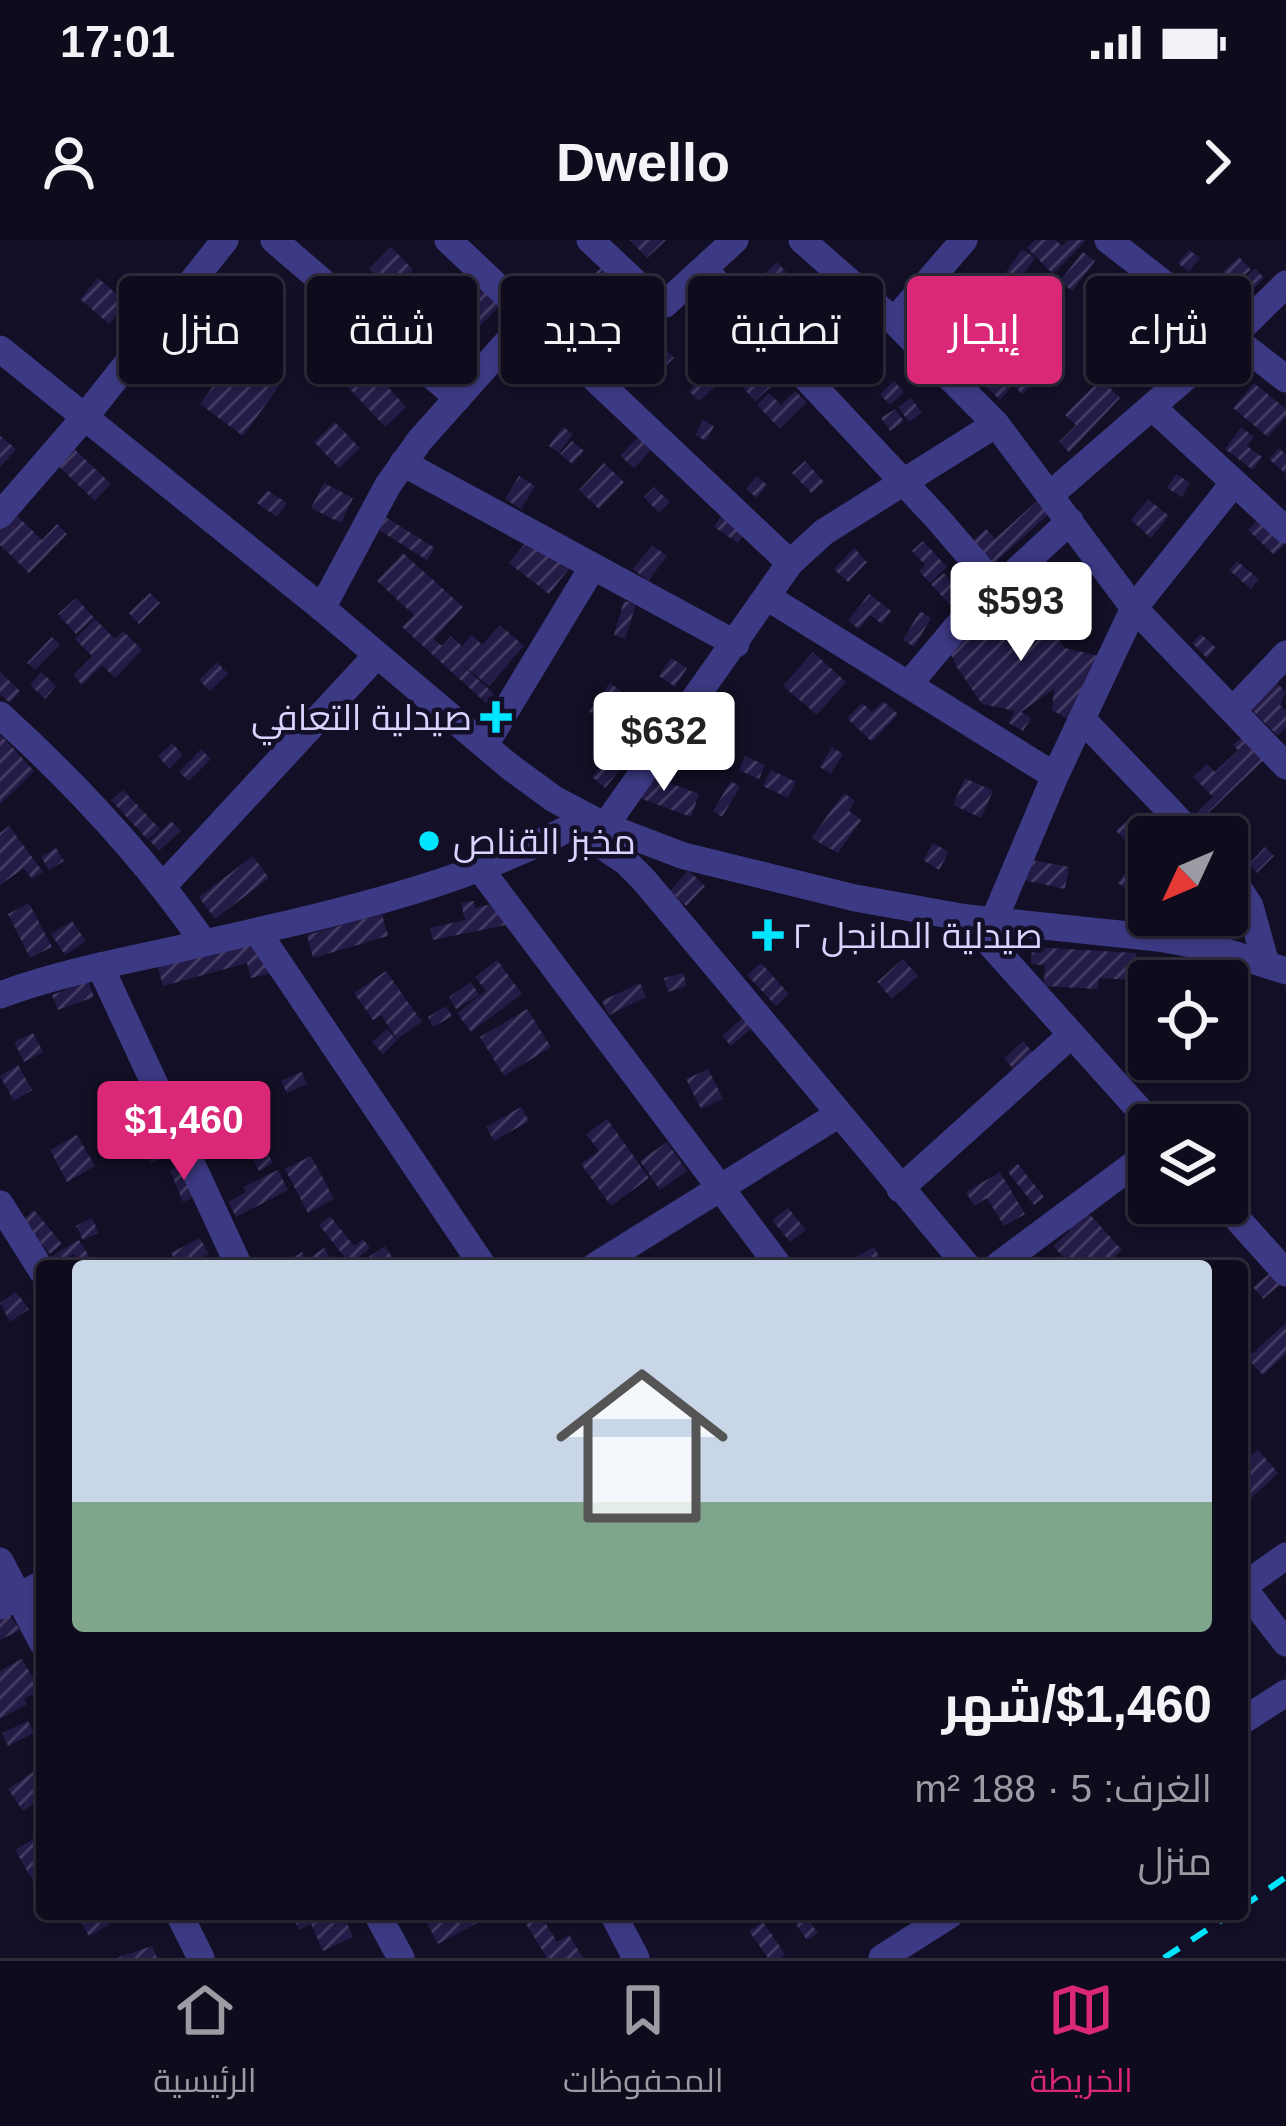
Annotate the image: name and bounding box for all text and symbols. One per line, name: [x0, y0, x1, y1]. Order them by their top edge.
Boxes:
text: 17:01: [60, 16, 175, 67]
icon: person: [36, 129, 102, 195]
icon: forward: [1184, 129, 1250, 195]
text: Dwello: [556, 132, 730, 192]
chip: منزل: [119, 276, 283, 384]
chip: شقة: [307, 276, 477, 384]
chip: جديد: [501, 276, 664, 384]
chip: تصفية: [688, 276, 883, 384]
chip: إيجار: [907, 276, 1062, 384]
chip: شراء: [1086, 276, 1251, 384]
pin: $593: [950, 562, 1092, 664]
text: $593: [978, 579, 1064, 622]
pin: $632: [593, 692, 735, 794]
place label: صيدلية التعافي: [251, 697, 472, 746]
marker: صيدلية التعافي: [483, 704, 509, 730]
text: $632: [621, 709, 707, 752]
north arrow: [1128, 816, 1248, 936]
map controls: [1128, 816, 1248, 1224]
place label: مخبز القناص: [453, 821, 636, 863]
marker: مخبز القناص: [416, 828, 442, 854]
place label: صيدلية المانجل ٢: [792, 915, 1043, 957]
marker: صيدلية المانجل ٢: [755, 922, 781, 948]
button: locate: [1128, 960, 1248, 1080]
pin: $1,460: [86, 1081, 282, 1183]
text: $1,460: [124, 1098, 244, 1141]
button: layers: [1128, 1104, 1248, 1224]
icon: home: [534, 1338, 750, 1554]
text: $1,460/شهر: [942, 1676, 1212, 1733]
text: الغرف: 5 · 188 m²: [915, 1767, 1212, 1810]
text: منزل: [1138, 1840, 1212, 1883]
tab: الرئيسية: [153, 1977, 257, 2111]
tab: المحفوظات: [563, 1977, 724, 2111]
tab: الخريطة: [1030, 1977, 1133, 2111]

